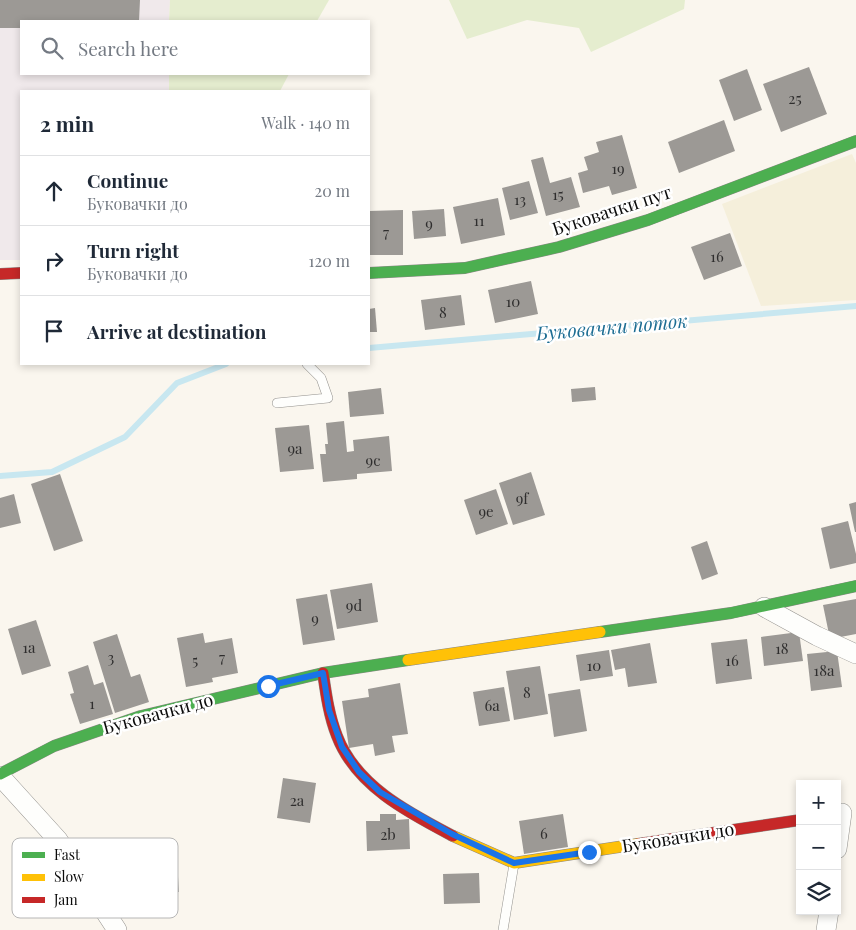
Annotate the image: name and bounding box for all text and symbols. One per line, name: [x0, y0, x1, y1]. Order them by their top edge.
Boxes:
search box: [20, 20, 370, 75]
icon: search: [38, 34, 66, 62]
text: Search here: [78, 35, 178, 61]
house number: 25: [788, 88, 802, 108]
text: 2 min: [40, 109, 94, 137]
text: Walk · 140 m: [261, 112, 350, 133]
house number: 19: [611, 158, 625, 178]
text: Continue: [87, 167, 168, 193]
icon: ahead: [40, 177, 68, 205]
street label: Буковачки пут: [549, 179, 674, 241]
text: 20 m: [315, 180, 350, 201]
house number: 15: [552, 184, 564, 204]
house number: 13: [514, 189, 526, 209]
text: Буковачки до: [87, 193, 188, 214]
house number: 11: [473, 210, 485, 230]
house number: 9: [425, 213, 433, 233]
house number: 7: [383, 222, 389, 242]
text: Turn right: [87, 237, 179, 263]
house number: 16: [710, 246, 724, 266]
icon: right: [40, 247, 68, 275]
text: 120 m: [309, 250, 350, 271]
text: Буковачки до: [87, 263, 188, 284]
house number: 10: [506, 291, 520, 311]
house number: 8: [439, 302, 447, 322]
water label: Буковачки поток: [534, 306, 689, 346]
icon: arrive: [40, 317, 68, 345]
text: Arrive at destination: [87, 318, 267, 344]
house number: 9a: [287, 438, 303, 458]
house number: 9c: [366, 450, 380, 470]
house number: 9f: [516, 488, 529, 508]
house number: 9e: [478, 501, 494, 521]
house number: 9d: [346, 595, 362, 615]
house number: 9: [311, 608, 319, 628]
house number: 1a: [22, 637, 36, 657]
house number: 18: [775, 638, 789, 658]
house number: 3: [108, 647, 115, 667]
house number: 7: [219, 647, 225, 667]
house number: 5: [192, 650, 198, 670]
house number: 16: [725, 650, 739, 670]
house number: 10: [587, 655, 601, 675]
house number: 18a: [814, 660, 835, 680]
route start: [257, 675, 280, 698]
house number: 8: [523, 682, 531, 702]
street label: Буковачки до: [100, 687, 216, 739]
house number: 1: [89, 693, 95, 713]
house number: 6a: [484, 695, 500, 715]
map controls: [796, 780, 841, 915]
button: +: [796, 780, 841, 825]
house number: 2a: [290, 790, 305, 810]
street label: Буковачки до: [620, 816, 736, 858]
house number: 6: [540, 823, 548, 843]
house number: 2b: [380, 824, 396, 844]
button: −: [796, 825, 841, 870]
legend: [12, 838, 178, 918]
route end: [578, 841, 601, 864]
text: Fast: [54, 845, 81, 864]
text: Slow: [54, 867, 84, 886]
button: layers: [796, 870, 841, 915]
text: Jam: [53, 890, 78, 909]

